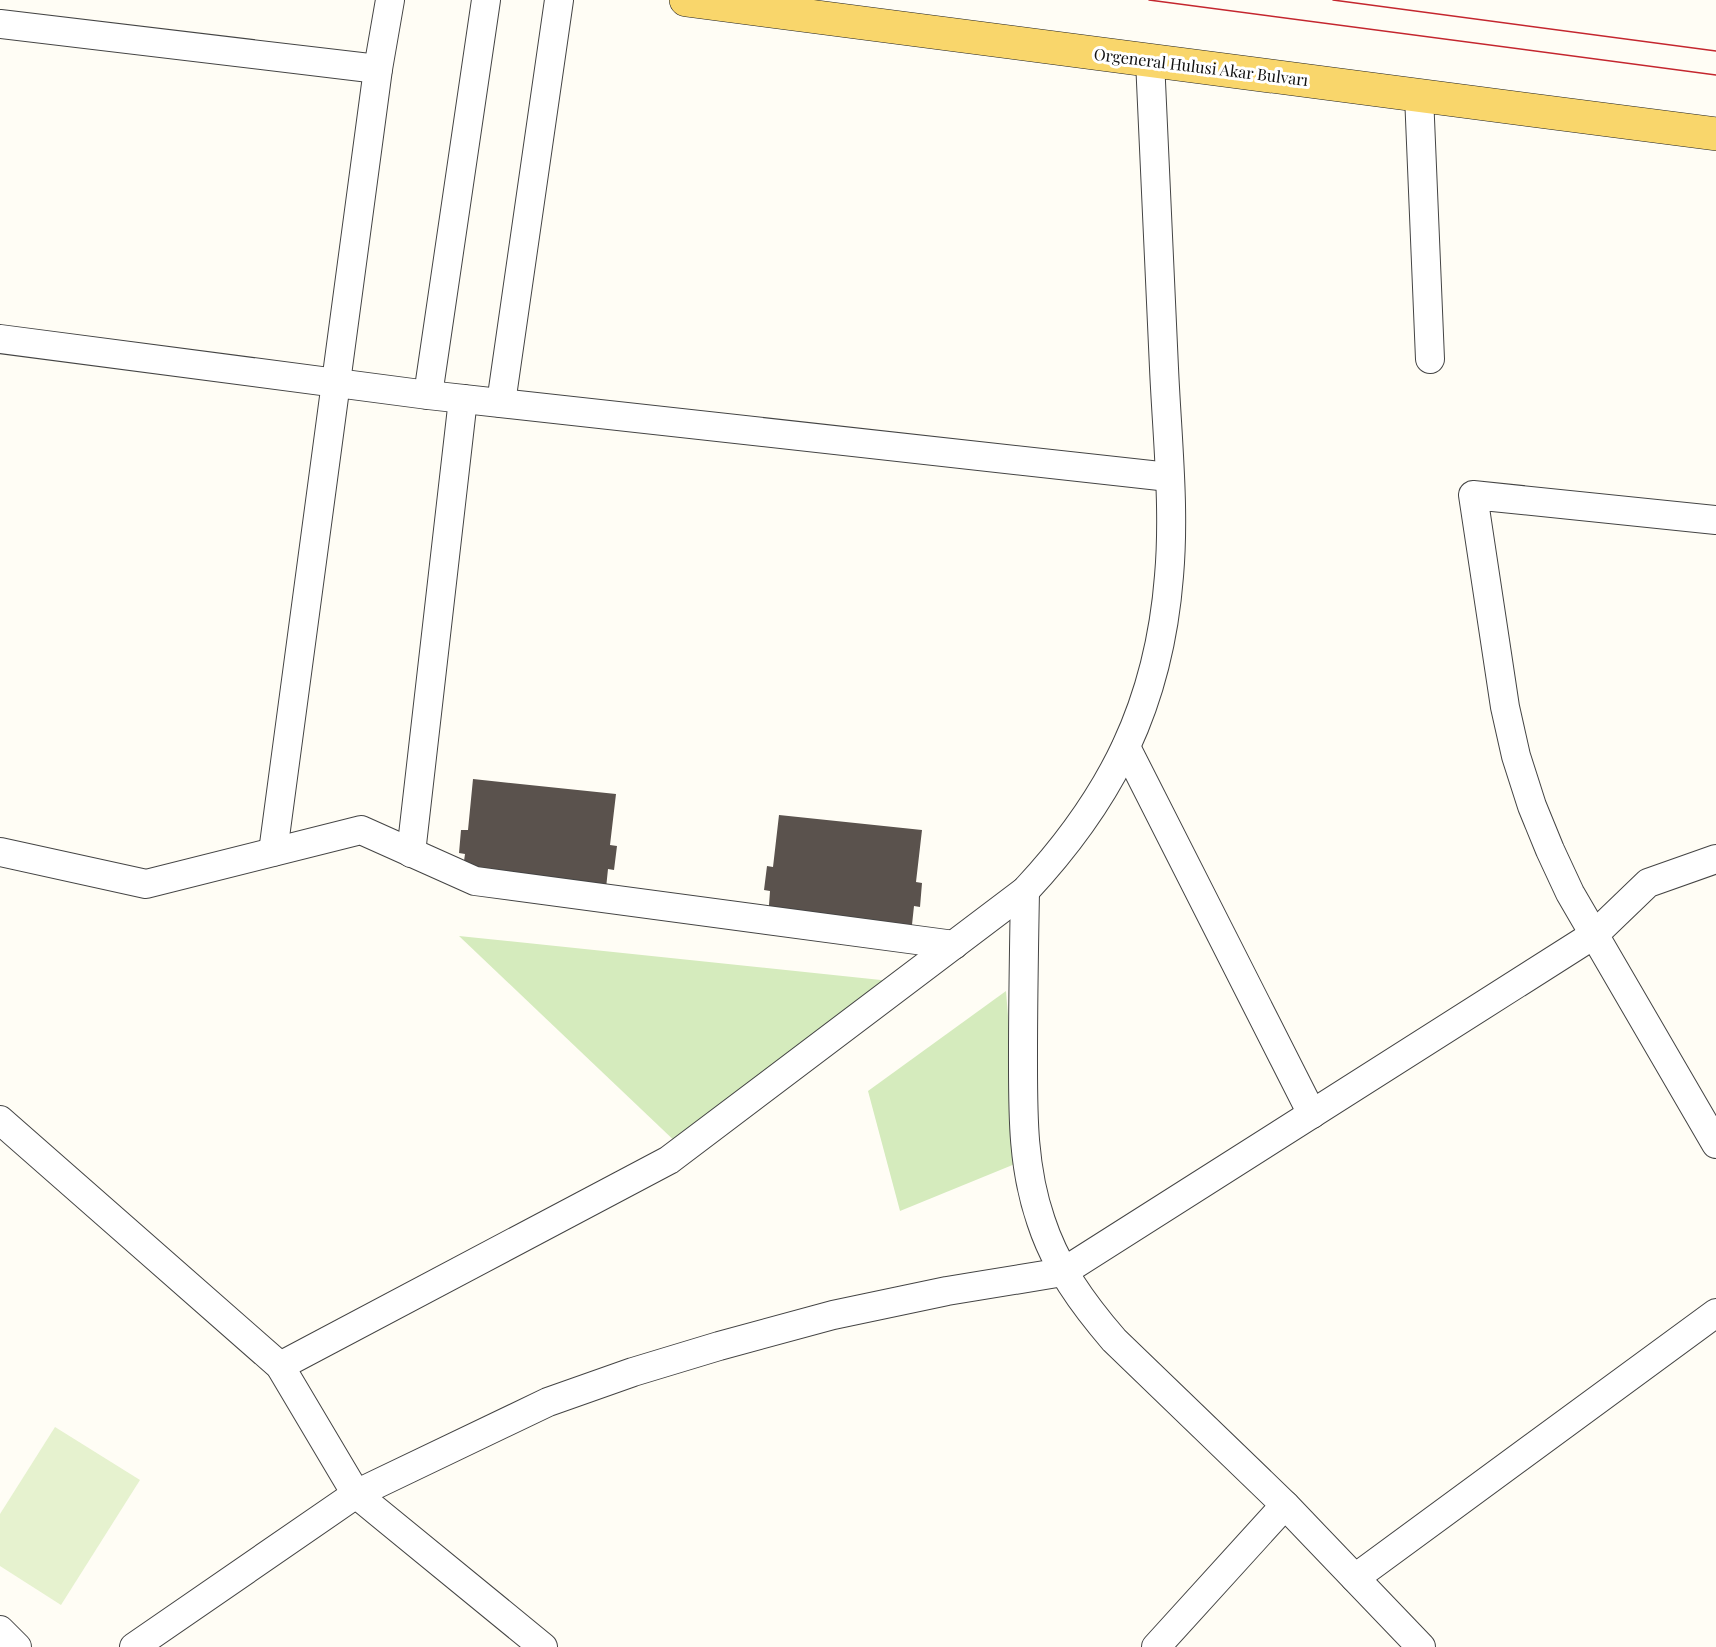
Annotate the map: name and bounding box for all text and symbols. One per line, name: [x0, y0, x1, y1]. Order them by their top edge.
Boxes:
street label: Orgeneral Hulusi Akar Bulvarı: [1093, 43, 1310, 90]

